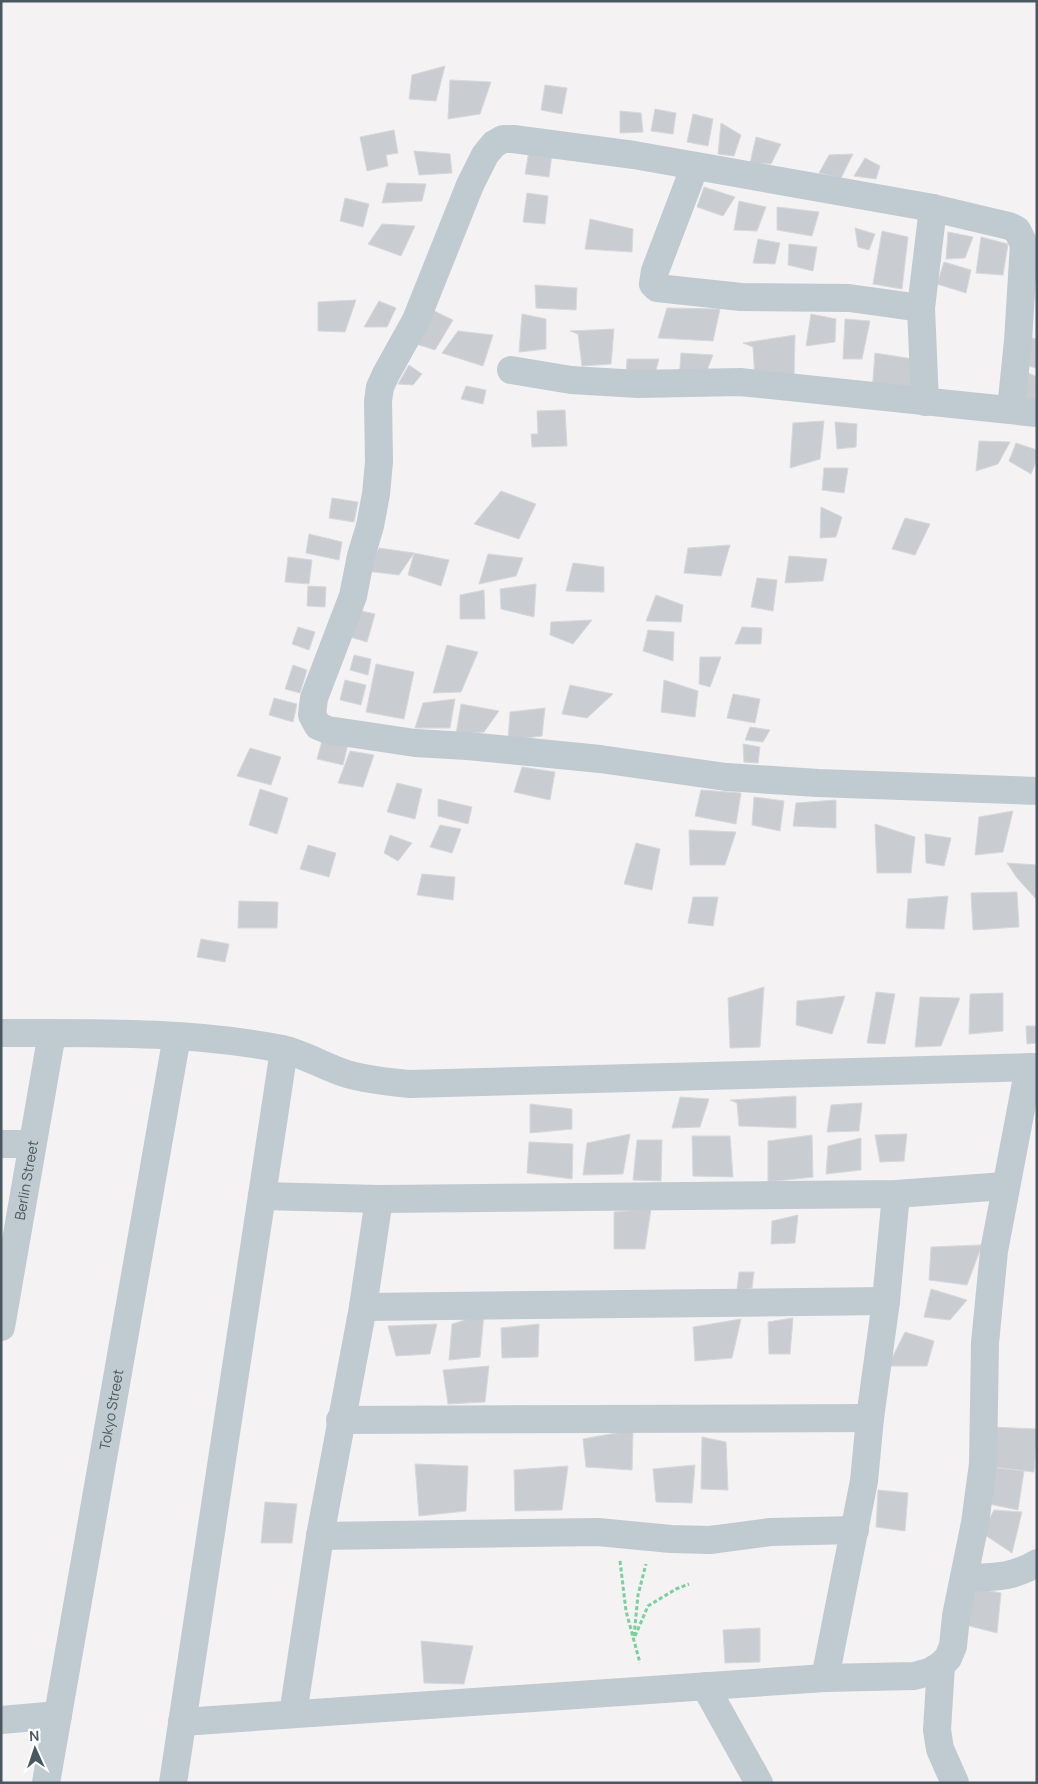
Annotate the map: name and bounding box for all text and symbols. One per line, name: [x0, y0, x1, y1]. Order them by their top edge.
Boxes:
street label: Berlin Street: [10, 1138, 42, 1221]
street label: Tokyo Street: [95, 1367, 127, 1452]
north arrow: [10, 1724, 60, 1774]
text: N: [29, 1726, 40, 1745]

